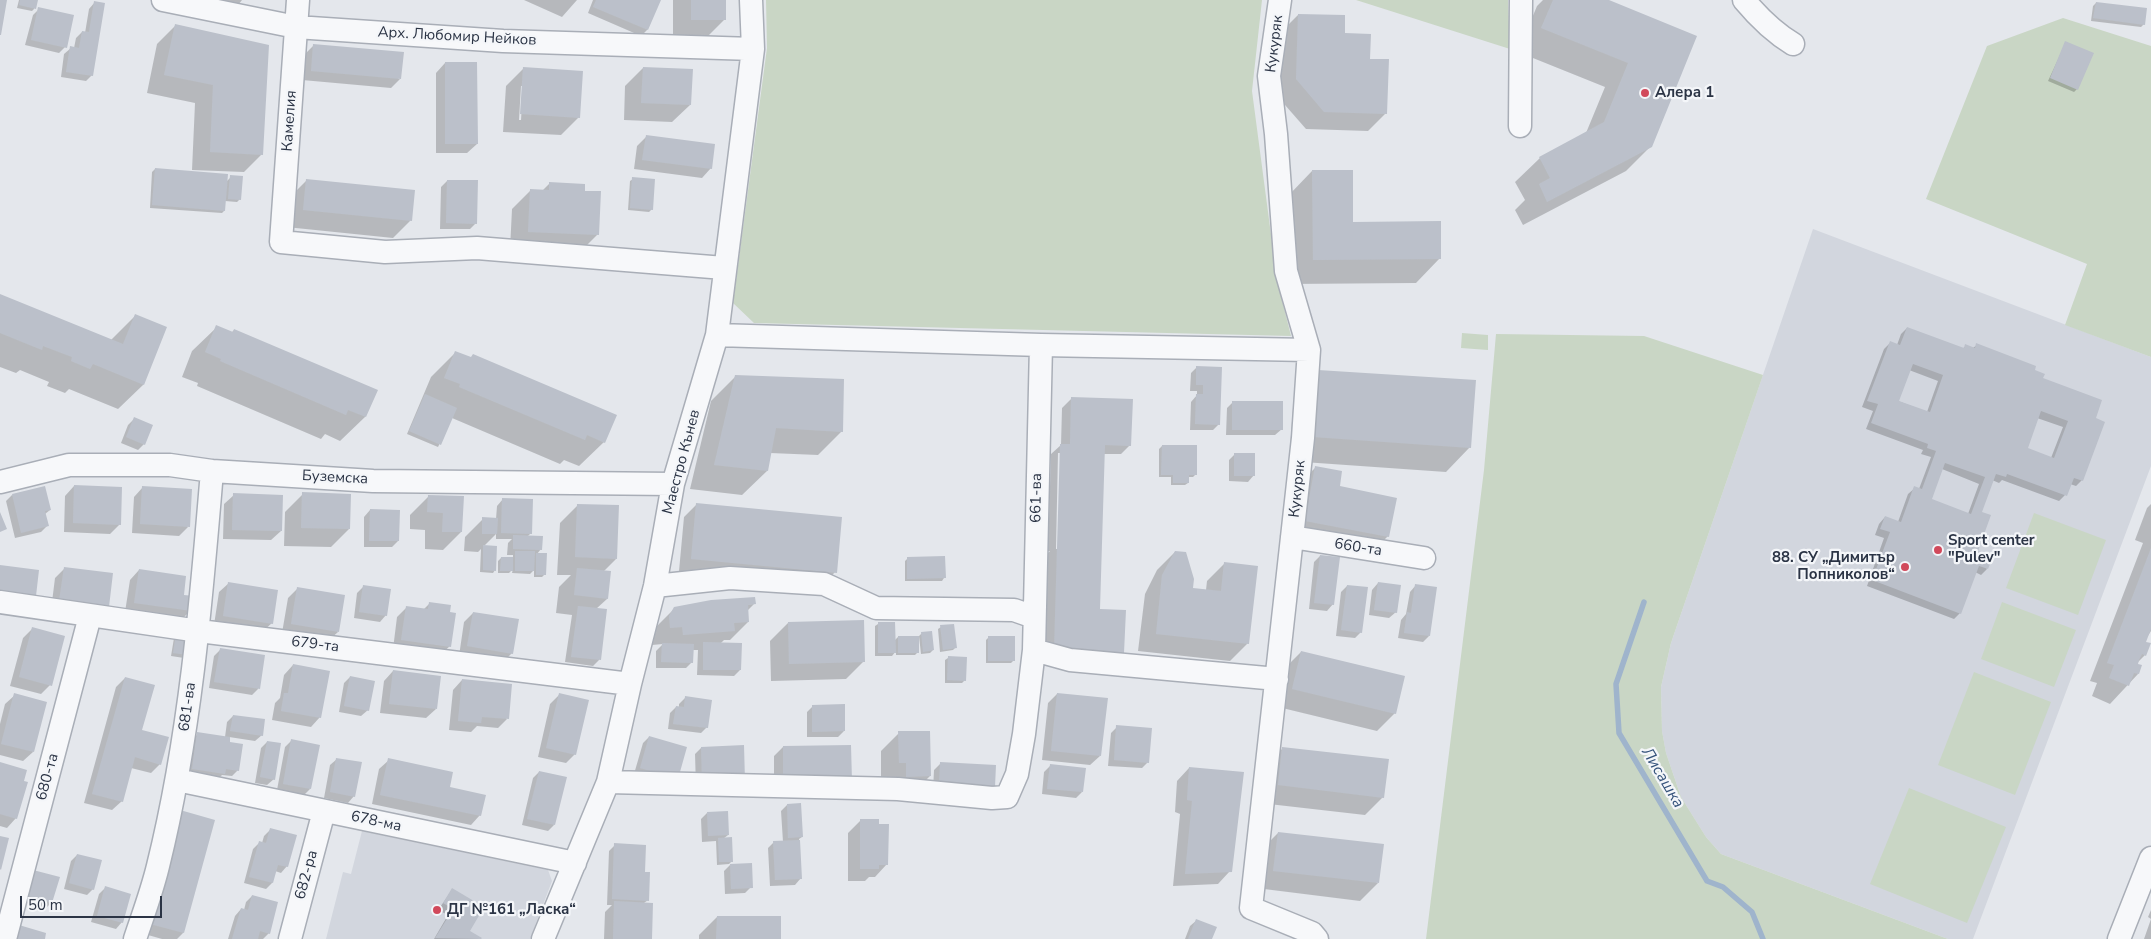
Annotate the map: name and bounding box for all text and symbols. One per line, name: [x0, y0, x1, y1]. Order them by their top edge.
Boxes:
street label: Кукуряк: [1263, 14, 1287, 74]
street label: Арх. Любомир Нейков: [377, 24, 537, 50]
place label: Алера 1: [1655, 84, 1714, 102]
marker: Алера 1: [1639, 87, 1651, 99]
street label: Камелия: [279, 90, 301, 152]
street label: Маестро Кънев: [659, 408, 705, 516]
street label: Кукуряк: [1286, 459, 1310, 519]
street label: Буземска: [301, 467, 369, 489]
street label: 661-ва: [1028, 473, 1046, 523]
place label: Sport center "Pulev": [1948, 532, 2035, 567]
street label: 660-та: [1333, 535, 1383, 561]
marker: Sport center "Pulev": [1932, 544, 1944, 556]
place label: 88. СУ „Димитър Попниколов“: [1772, 549, 1895, 584]
marker: 88. СУ „Димитър Попниколов“: [1899, 561, 1911, 573]
street label: 679-та: [290, 633, 340, 657]
street label: 681-ва: [176, 681, 200, 733]
water label: Лисашка: [1636, 744, 1688, 812]
street label: 680-та: [33, 751, 63, 803]
street label: 678-ма: [349, 808, 403, 836]
street label: 682-ра: [292, 848, 322, 902]
scale bar: [22, 886, 165, 918]
text: 50 m: [28, 895, 63, 915]
place label: ДГ №161 „Ласка“: [447, 901, 576, 919]
marker: ДГ №161 „Ласка“: [431, 904, 443, 916]

